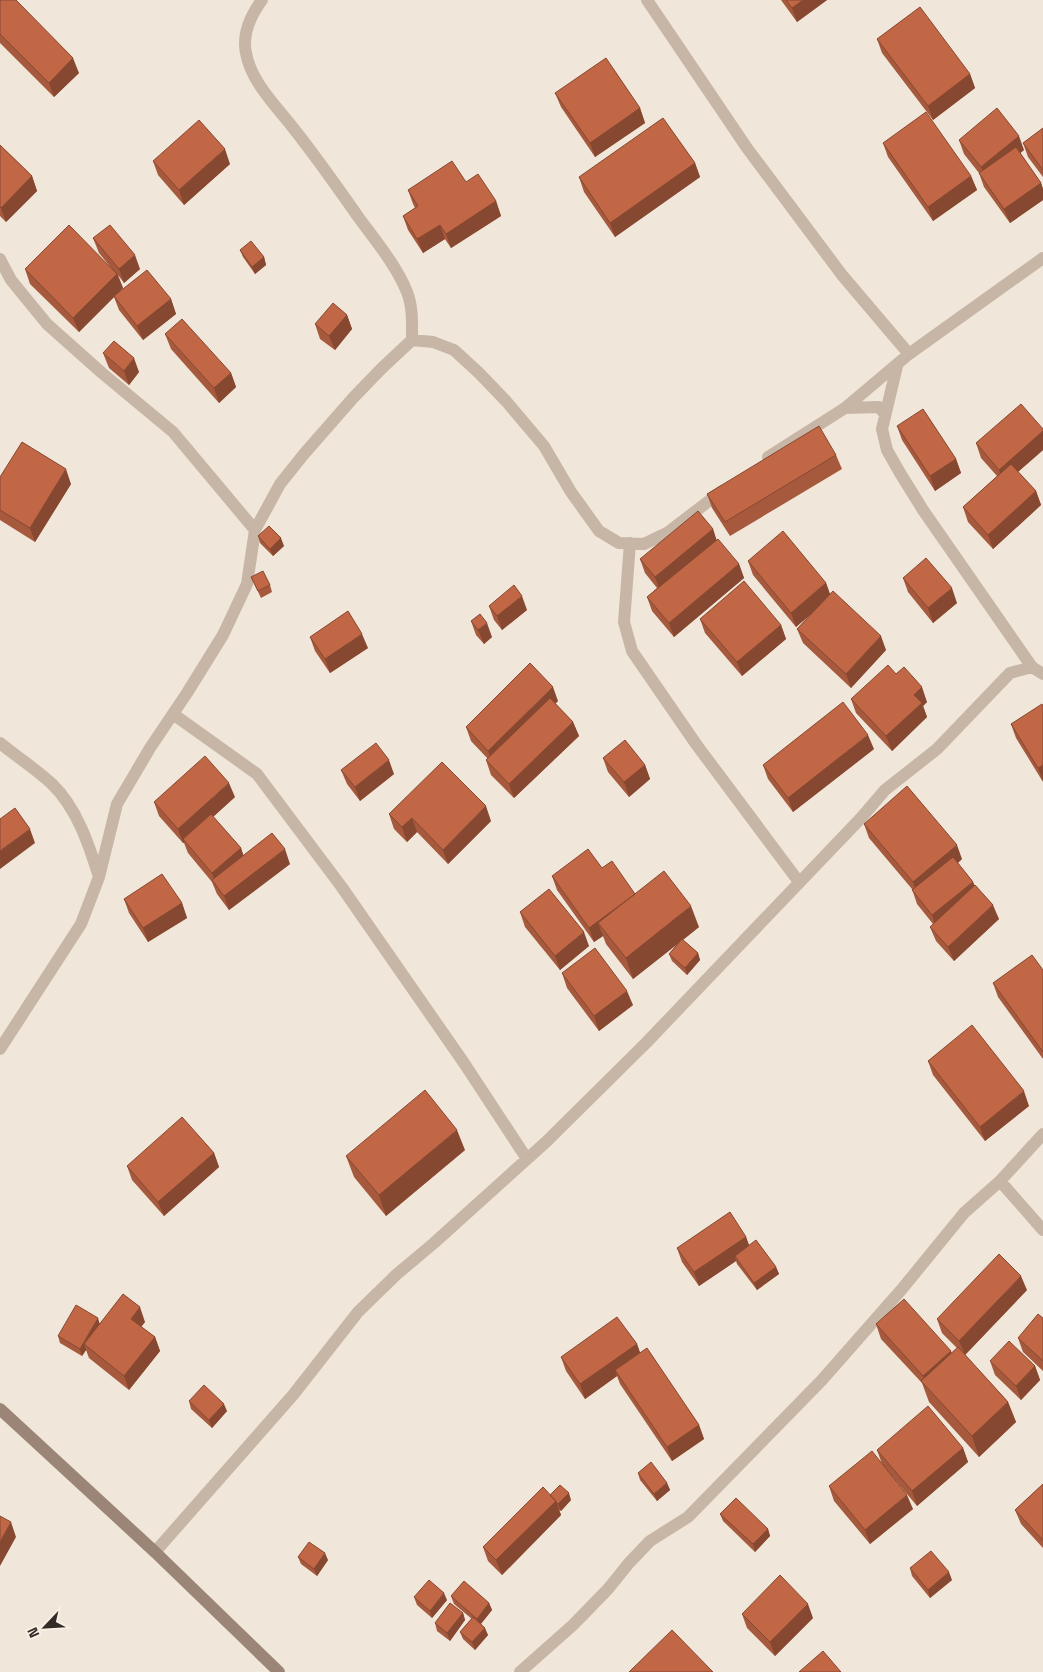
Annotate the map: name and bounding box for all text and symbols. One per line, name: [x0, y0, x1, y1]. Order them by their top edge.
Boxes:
north arrow: [20, 1602, 70, 1652]
text: N: [23, 1624, 43, 1641]

